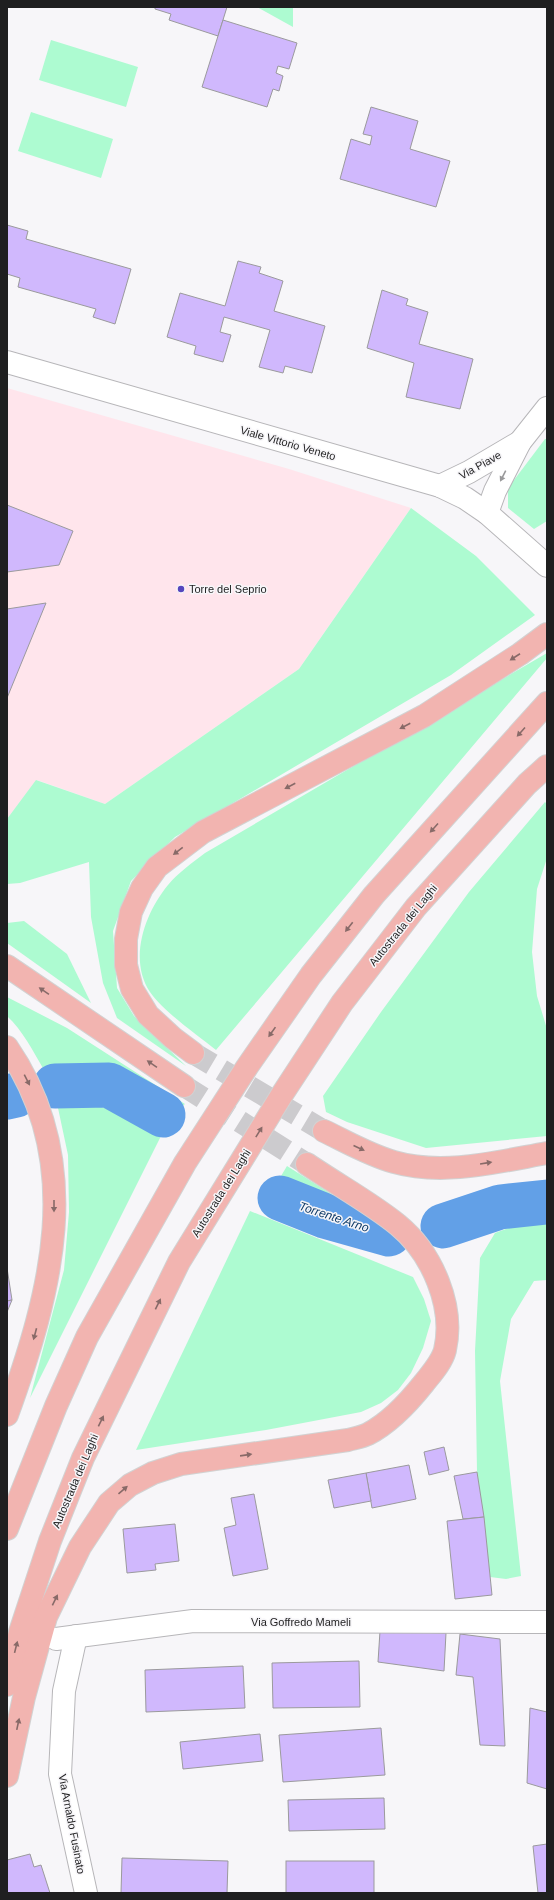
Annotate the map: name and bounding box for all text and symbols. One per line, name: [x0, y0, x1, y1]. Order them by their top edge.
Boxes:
street label: Viale Vittorio Veneto: [239, 424, 337, 462]
street label: Via Piave: [457, 449, 503, 481]
one-way arrow: [500, 470, 506, 481]
place label: Torre del Seprio: [189, 583, 267, 595]
marker: Torre del Seprio: [176, 584, 186, 594]
one-way arrow: [510, 653, 520, 661]
one-way arrow: [399, 722, 411, 729]
one-way arrow: [516, 727, 526, 737]
one-way arrow: [284, 783, 296, 789]
one-way arrow: [429, 823, 438, 834]
one-way arrow: [172, 847, 183, 855]
street label: Autostrada dei Laghi: [367, 882, 439, 968]
one-way arrow: [345, 921, 353, 932]
one-way arrow: [39, 987, 49, 995]
one-way arrow: [268, 1026, 276, 1037]
one-way arrow: [146, 1060, 157, 1068]
one-way arrow: [24, 1074, 30, 1086]
one-way arrow: [255, 1127, 263, 1137]
one-way arrow: [354, 1145, 365, 1151]
street label: Autostrada dei Laghi: [189, 1147, 253, 1239]
one-way arrow: [480, 1160, 492, 1166]
water label: Torrente Arno: [297, 1199, 371, 1235]
one-way arrow: [51, 1200, 57, 1213]
one-way arrow: [155, 1299, 161, 1310]
one-way arrow: [31, 1328, 37, 1340]
one-way arrow: [98, 1415, 104, 1427]
street label: Autostrada dei Laghi: [50, 1432, 100, 1530]
one-way arrow: [240, 1452, 252, 1458]
one-way arrow: [118, 1486, 128, 1495]
one-way arrow: [52, 1594, 58, 1605]
street label: Via Goffredo Mameli: [251, 1616, 351, 1628]
one-way arrow: [14, 1641, 20, 1653]
one-way arrow: [15, 1718, 21, 1730]
street label: Via Arnaldo Fusinato: [56, 1773, 88, 1875]

